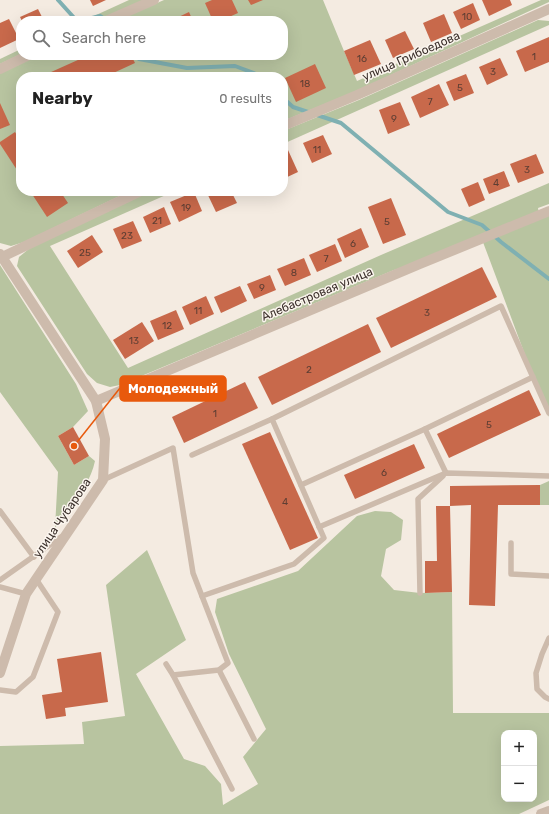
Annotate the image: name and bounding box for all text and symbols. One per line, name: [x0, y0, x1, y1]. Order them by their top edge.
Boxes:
house number: 10: [462, 11, 472, 23]
search box: [16, 16, 288, 60]
icon: search: [30, 27, 52, 49]
street label: улица Грибоедова: [360, 28, 462, 84]
text: Search here: [62, 29, 146, 47]
house number: 1: [532, 51, 536, 63]
house number: 16: [357, 53, 367, 65]
house number: 3: [490, 66, 496, 78]
house number: 18: [300, 78, 310, 90]
house number: 5: [457, 82, 463, 94]
text: Nearby: [32, 88, 93, 108]
text: 0 results: [219, 91, 272, 106]
house number: 7: [427, 96, 433, 108]
house number: 9: [391, 113, 397, 125]
house number: 11: [313, 144, 321, 156]
house number: 3: [524, 164, 530, 176]
house number: 4: [493, 177, 499, 189]
house number: 19: [181, 202, 191, 214]
house number: 21: [152, 215, 162, 227]
house number: 5: [384, 216, 390, 228]
house number: 23: [121, 230, 133, 242]
house number: 6: [350, 238, 356, 250]
house number: 25: [79, 247, 91, 259]
house number: 7: [323, 253, 329, 265]
street label: Алебастровая улица: [259, 264, 375, 324]
house number: 8: [291, 267, 297, 279]
house number: 9: [259, 282, 265, 294]
house number: 11: [194, 305, 202, 317]
house number: 3: [424, 307, 430, 319]
house number: 12: [162, 320, 172, 332]
house number: 13: [129, 335, 139, 347]
house number: 2: [306, 364, 312, 376]
callout: Молодежный: [120, 376, 226, 401]
text: Молодежный: [128, 381, 218, 396]
house number: 1: [213, 408, 217, 420]
house number: 5: [486, 419, 492, 431]
house number: 6: [381, 467, 387, 479]
street label: улица Чубарова: [30, 476, 94, 560]
house number: 4: [282, 496, 288, 508]
map controls: [501, 730, 537, 802]
button: +: [501, 730, 537, 766]
button: −: [501, 766, 537, 802]

